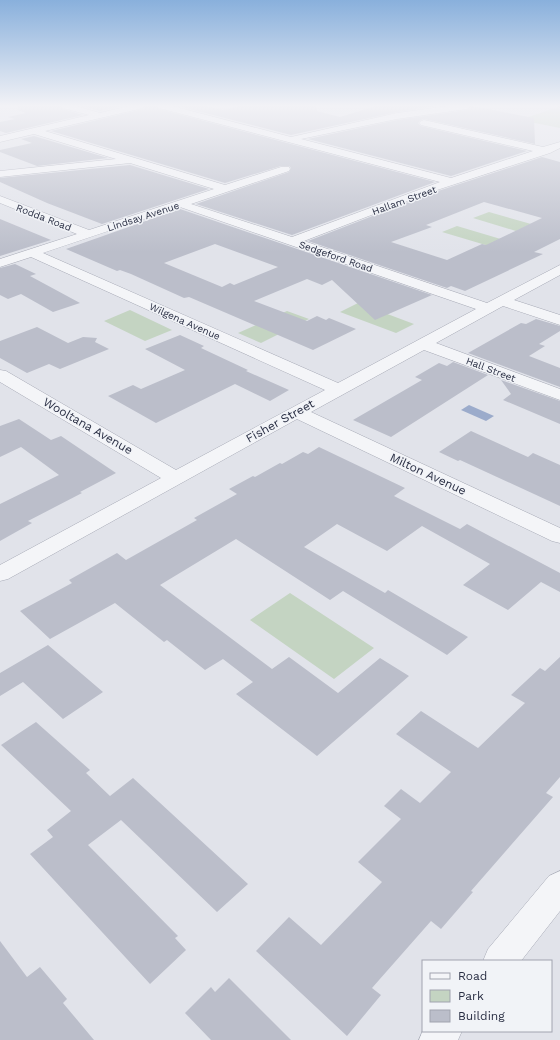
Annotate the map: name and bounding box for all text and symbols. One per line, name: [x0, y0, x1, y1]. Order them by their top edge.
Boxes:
street label: Hallam Street: [370, 183, 439, 217]
street label: Lindsay Avenue: [106, 200, 181, 233]
street label: Rodda Road: [15, 202, 73, 233]
street label: Sedgeford Road: [298, 239, 374, 274]
street label: Wilgena Avenue: [148, 301, 222, 342]
street label: Hall Street: [464, 355, 518, 384]
street label: Wooltana Avenue: [41, 395, 135, 457]
street label: Fisher Street: [243, 396, 317, 446]
street label: Milton Avenue: [388, 450, 468, 498]
legend: [422, 960, 552, 1032]
text: Road: [458, 969, 487, 983]
text: Park: [458, 989, 484, 1003]
text: Building: [458, 1009, 505, 1023]

